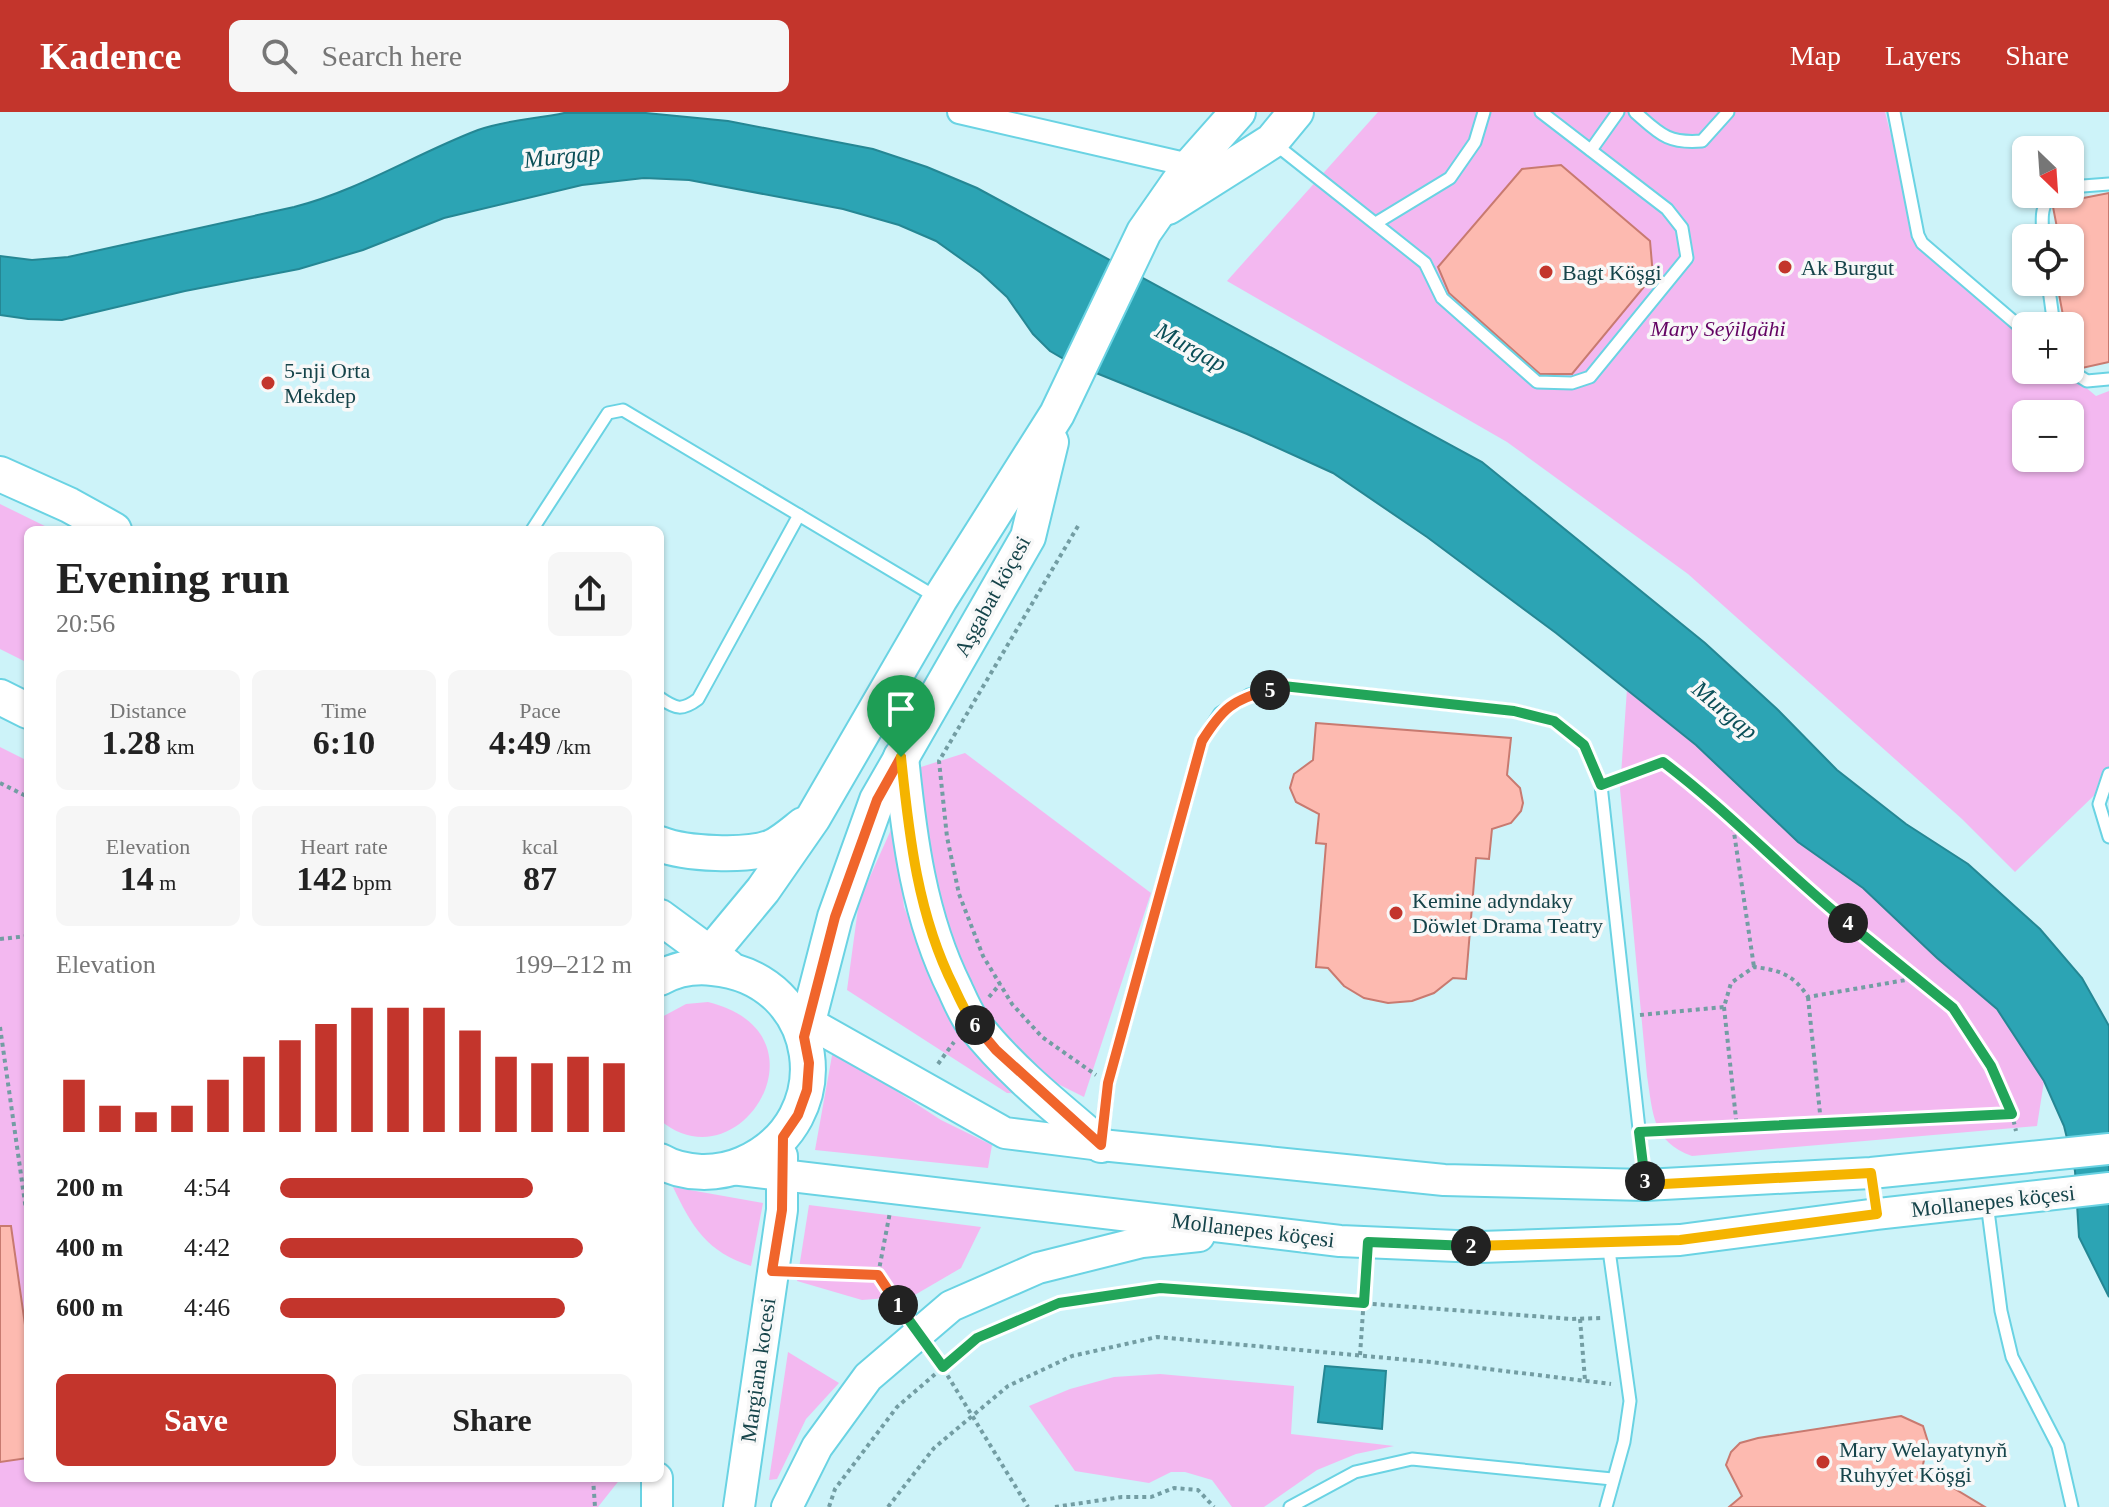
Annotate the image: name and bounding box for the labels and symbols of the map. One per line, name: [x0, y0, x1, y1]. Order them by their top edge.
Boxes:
north arrow: [2012, 136, 2084, 208]
water label: Murgap: [522, 139, 601, 173]
place label: Ak Burgut: [1801, 255, 1894, 280]
marker: Ak Burgut: [1776, 258, 1794, 276]
place label: Bagt Köşgi: [1562, 260, 1662, 285]
marker: Bagt Köşgi: [1537, 263, 1555, 281]
park label: Mary Seýilgähi: [1649, 316, 1786, 341]
water label: Murgap: [1150, 317, 1231, 377]
place label: 5-nji Orta Mekdep: [284, 358, 370, 408]
marker: 5-nji Orta Mekdep: [259, 374, 277, 392]
street label: Aşgabat köçesi: [949, 531, 1035, 661]
pin: 5: [1250, 670, 1290, 710]
pin: [867, 675, 935, 757]
water label: Murgap: [1687, 675, 1763, 745]
place label: Kemine adyndaky Döwlet Drama Teatry: [1412, 888, 1603, 938]
pin: 4: [1828, 903, 1868, 943]
marker: Kemine adyndaky Döwlet Drama Teatry: [1387, 904, 1405, 922]
pin: 6: [955, 1005, 995, 1045]
pin: 3: [1625, 1161, 1665, 1201]
street label: Mollanepes köçesi: [1910, 1180, 2076, 1222]
street label: Mollanepes köçesi: [1170, 1208, 1336, 1252]
pin: 2: [1451, 1226, 1491, 1266]
pin: 1: [878, 1285, 918, 1325]
street label: Margiana kocesi: [735, 1296, 781, 1444]
place label: Mary Welayatynyň Ruhyýet Köşgi: [1839, 1437, 2007, 1487]
marker: Mary Welayatynyň Ruhyýet Köşgi: [1814, 1453, 1832, 1471]

